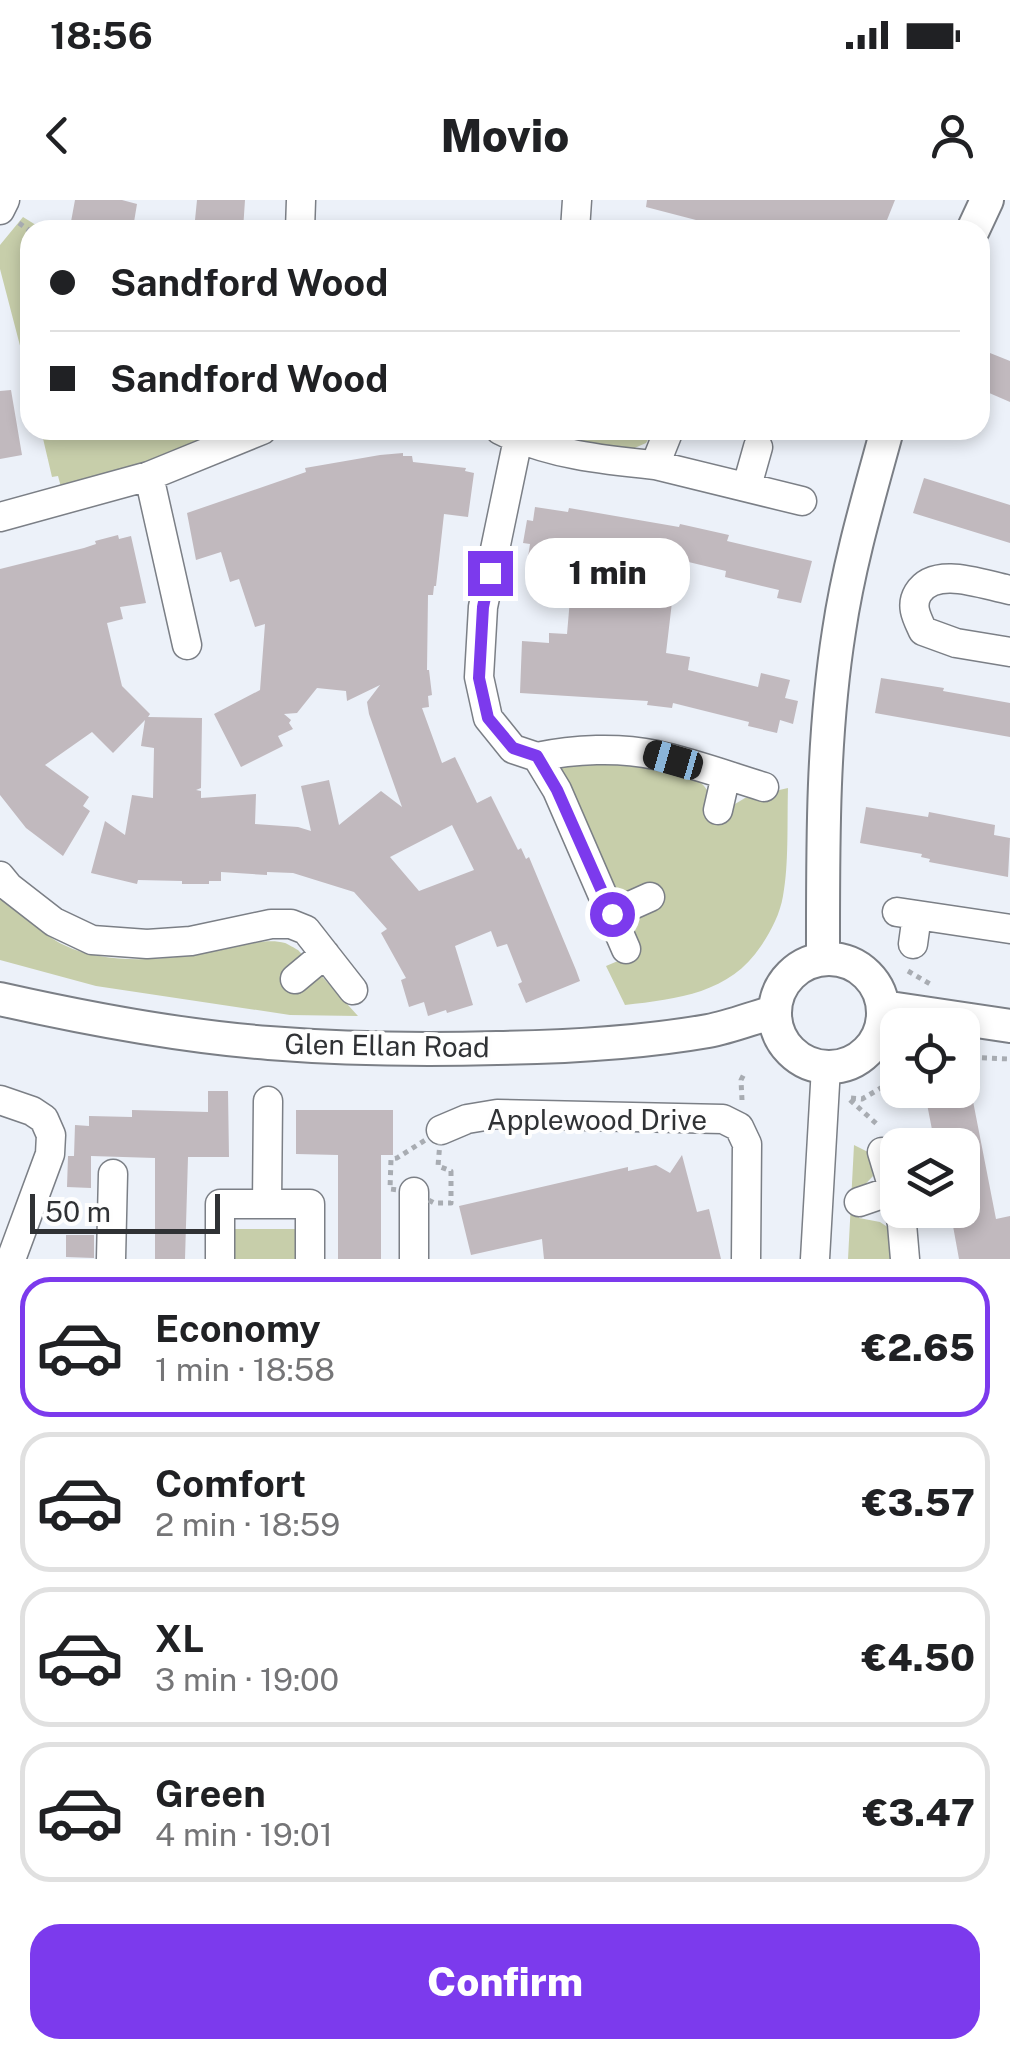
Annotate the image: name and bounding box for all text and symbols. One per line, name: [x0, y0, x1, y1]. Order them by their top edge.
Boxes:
text: 18:56: [50, 13, 153, 58]
icon: back: [30, 108, 85, 163]
icon: person: [925, 108, 980, 163]
text: Movio: [441, 109, 569, 162]
text: Sandford Wood: [110, 260, 388, 305]
text: Sandford Wood: [110, 356, 388, 401]
callout: 1 min: [525, 538, 690, 608]
route end: [468, 551, 513, 596]
text: 1 min: [568, 554, 647, 591]
car: [640, 737, 706, 783]
route start: [590, 892, 635, 937]
map controls: [880, 1008, 980, 1228]
button: locate: [880, 1008, 980, 1108]
street label: Glen Ellan Road: [284, 1027, 490, 1063]
street label: Applewood Drive: [487, 1103, 707, 1136]
button: layers: [880, 1128, 980, 1228]
scale bar: [30, 1189, 220, 1234]
text: 50 m: [45, 1195, 111, 1228]
icon: car: [35, 1302, 125, 1392]
text: Economy: [155, 1306, 321, 1351]
text: €2.65: [862, 1325, 975, 1370]
text: 1 min · 18:58: [155, 1351, 335, 1388]
icon: car: [35, 1457, 125, 1547]
text: Comfort: [155, 1461, 306, 1506]
text: €3.57: [862, 1480, 975, 1525]
text: 2 min · 18:59: [155, 1506, 340, 1543]
icon: car: [35, 1612, 125, 1702]
text: XL: [155, 1616, 204, 1661]
text: €4.50: [862, 1635, 975, 1680]
text: 3 min · 19:00: [155, 1661, 339, 1698]
icon: car: [35, 1767, 125, 1857]
text: Green: [155, 1771, 266, 1816]
text: €3.47: [863, 1790, 975, 1835]
text: 4 min · 19:01: [155, 1816, 333, 1853]
button: Confirm: [30, 1924, 980, 2039]

